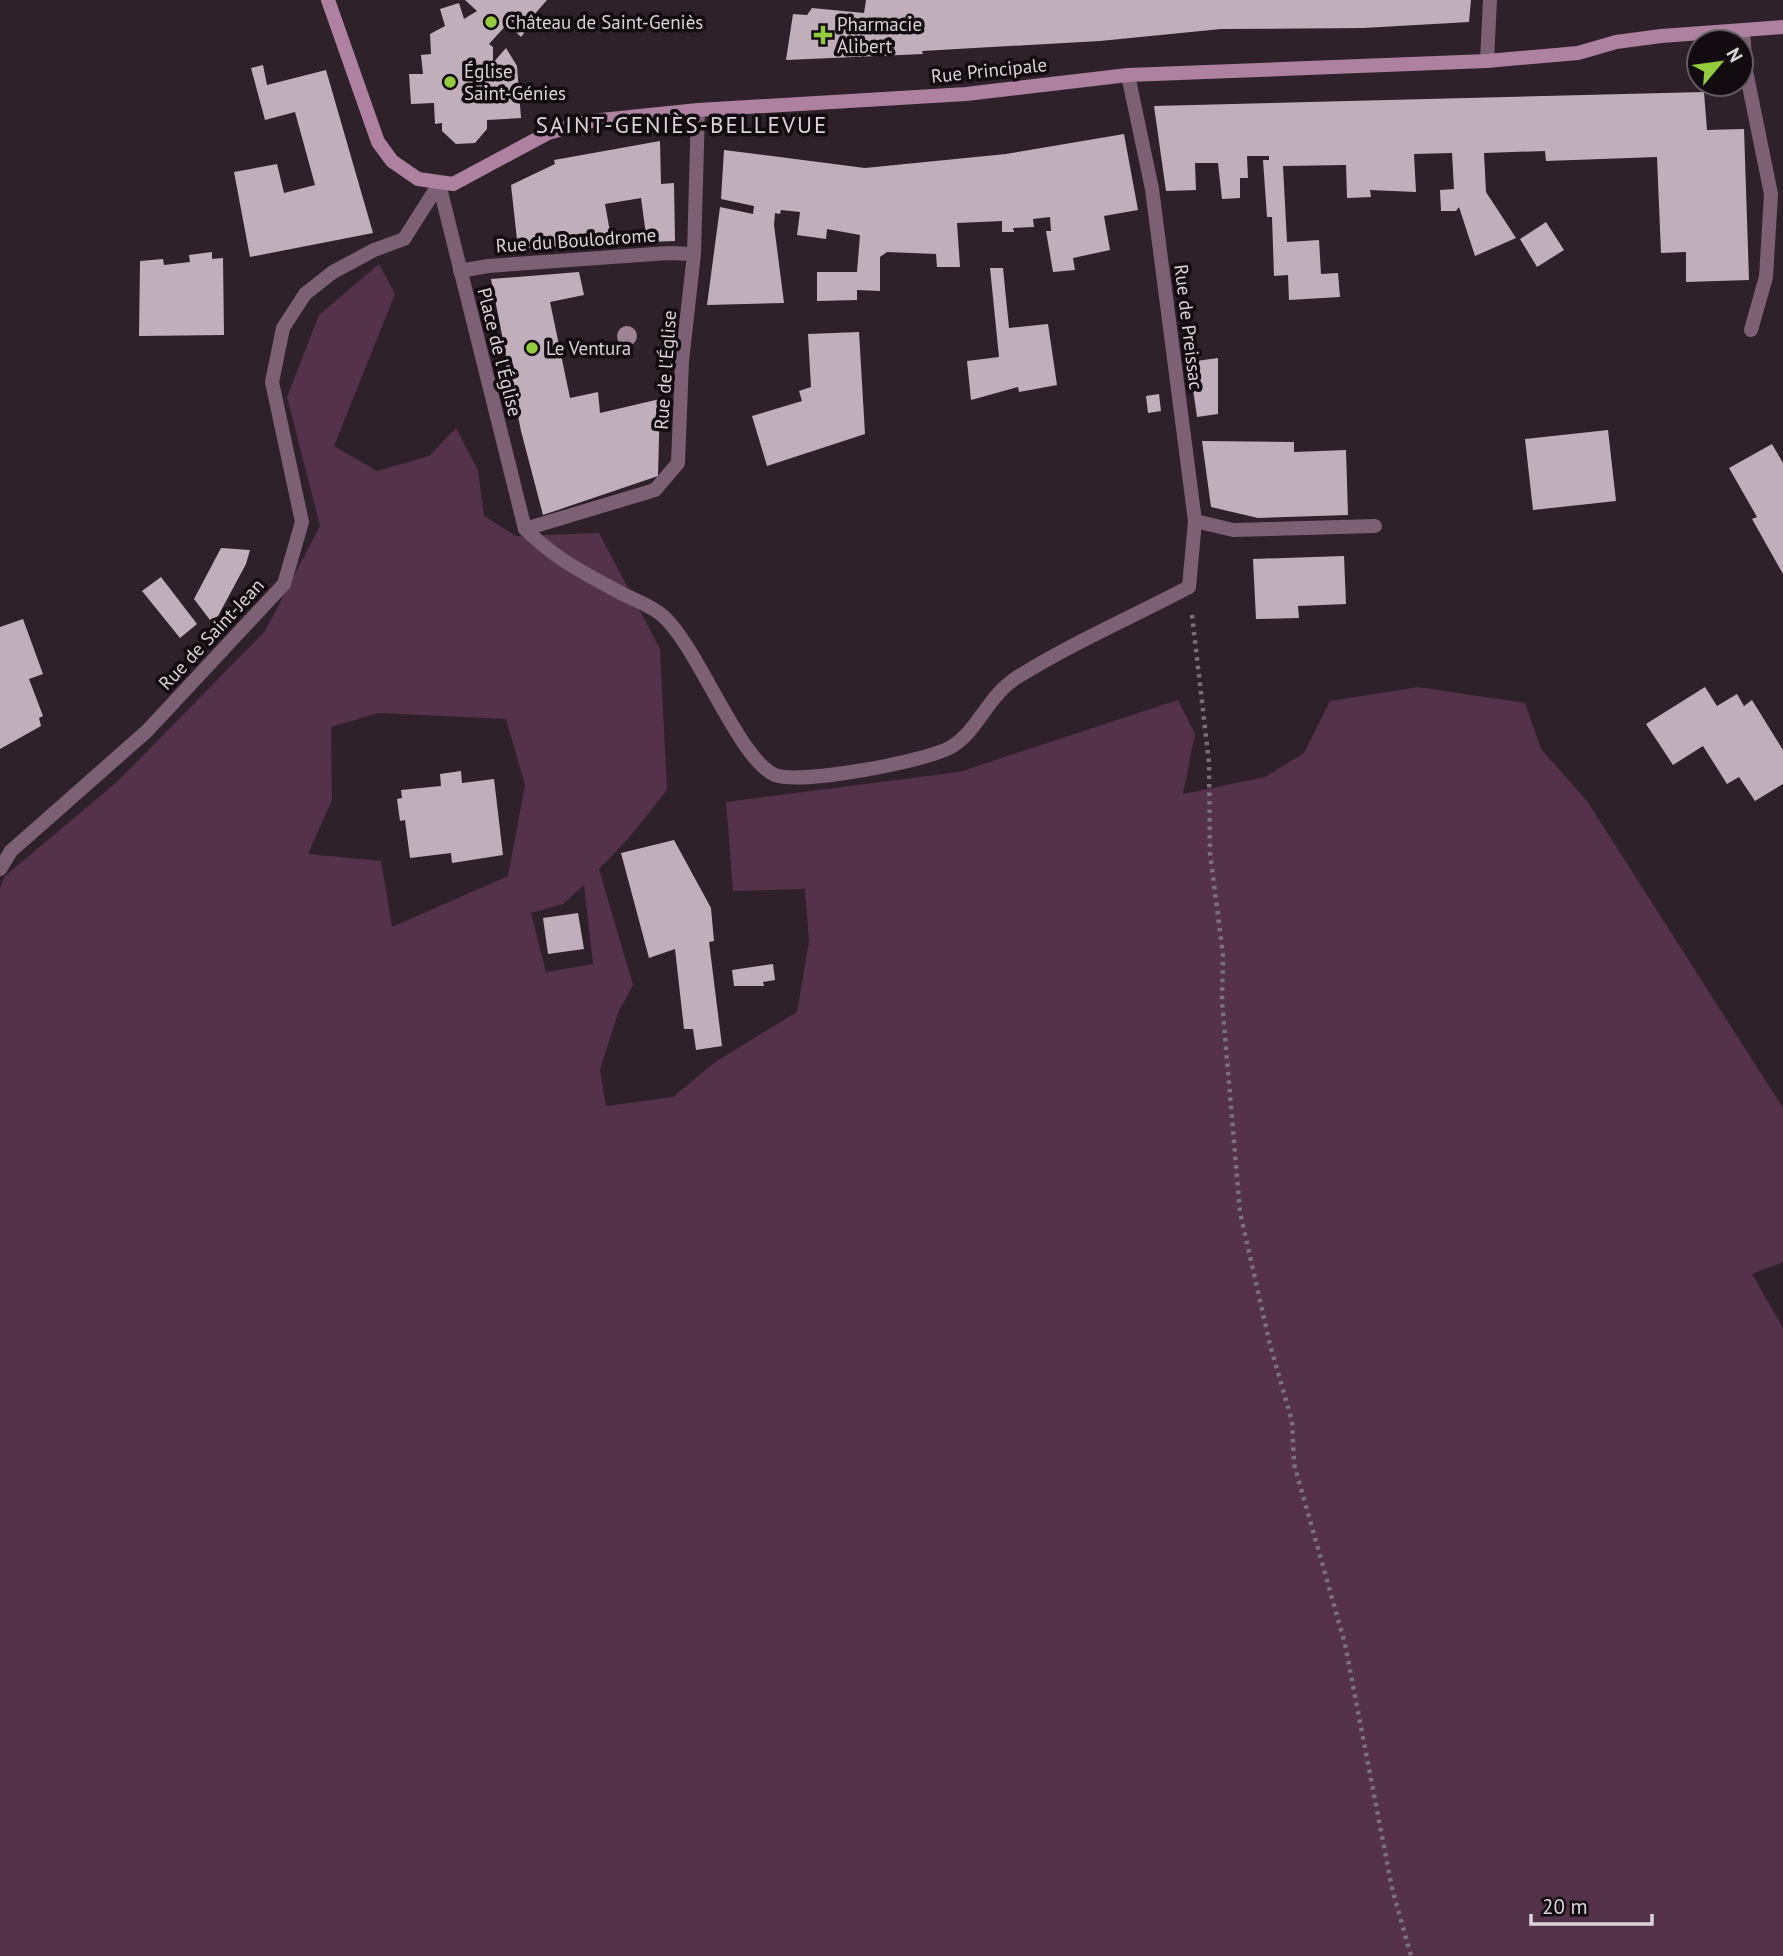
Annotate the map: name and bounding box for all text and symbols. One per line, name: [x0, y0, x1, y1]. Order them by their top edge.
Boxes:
place label: Château de Saint-Geniès: [505, 10, 703, 34]
place label: Pharmacie Alibert: [837, 12, 922, 58]
marker: Château de Saint-Geniès: [483, 14, 499, 30]
marker: Pharmacie Alibert: [815, 27, 831, 43]
north arrow: [1685, 28, 1755, 98]
text: N: [1721, 43, 1748, 66]
street label: Rue Principale: [930, 52, 1048, 88]
place label: Église Saint-Génies: [464, 59, 566, 105]
marker: Église Saint-Génies: [442, 74, 458, 90]
district label: SAINT-GENIÈS-BELLEVUE: [536, 110, 828, 139]
street label: Rue du Boulodrome: [495, 222, 657, 258]
street label: Rue de Preissac: [1169, 263, 1209, 391]
street label: Place de l'Église: [472, 285, 528, 419]
street label: Rue de l'Église: [649, 310, 681, 430]
place label: Le Ventura: [546, 336, 631, 360]
marker: Le Ventura: [524, 340, 540, 356]
street label: Rue de Saint-Jean: [153, 573, 269, 695]
scale bar: [1531, 1882, 1652, 1926]
text: 20 m: [1542, 1893, 1588, 1920]

